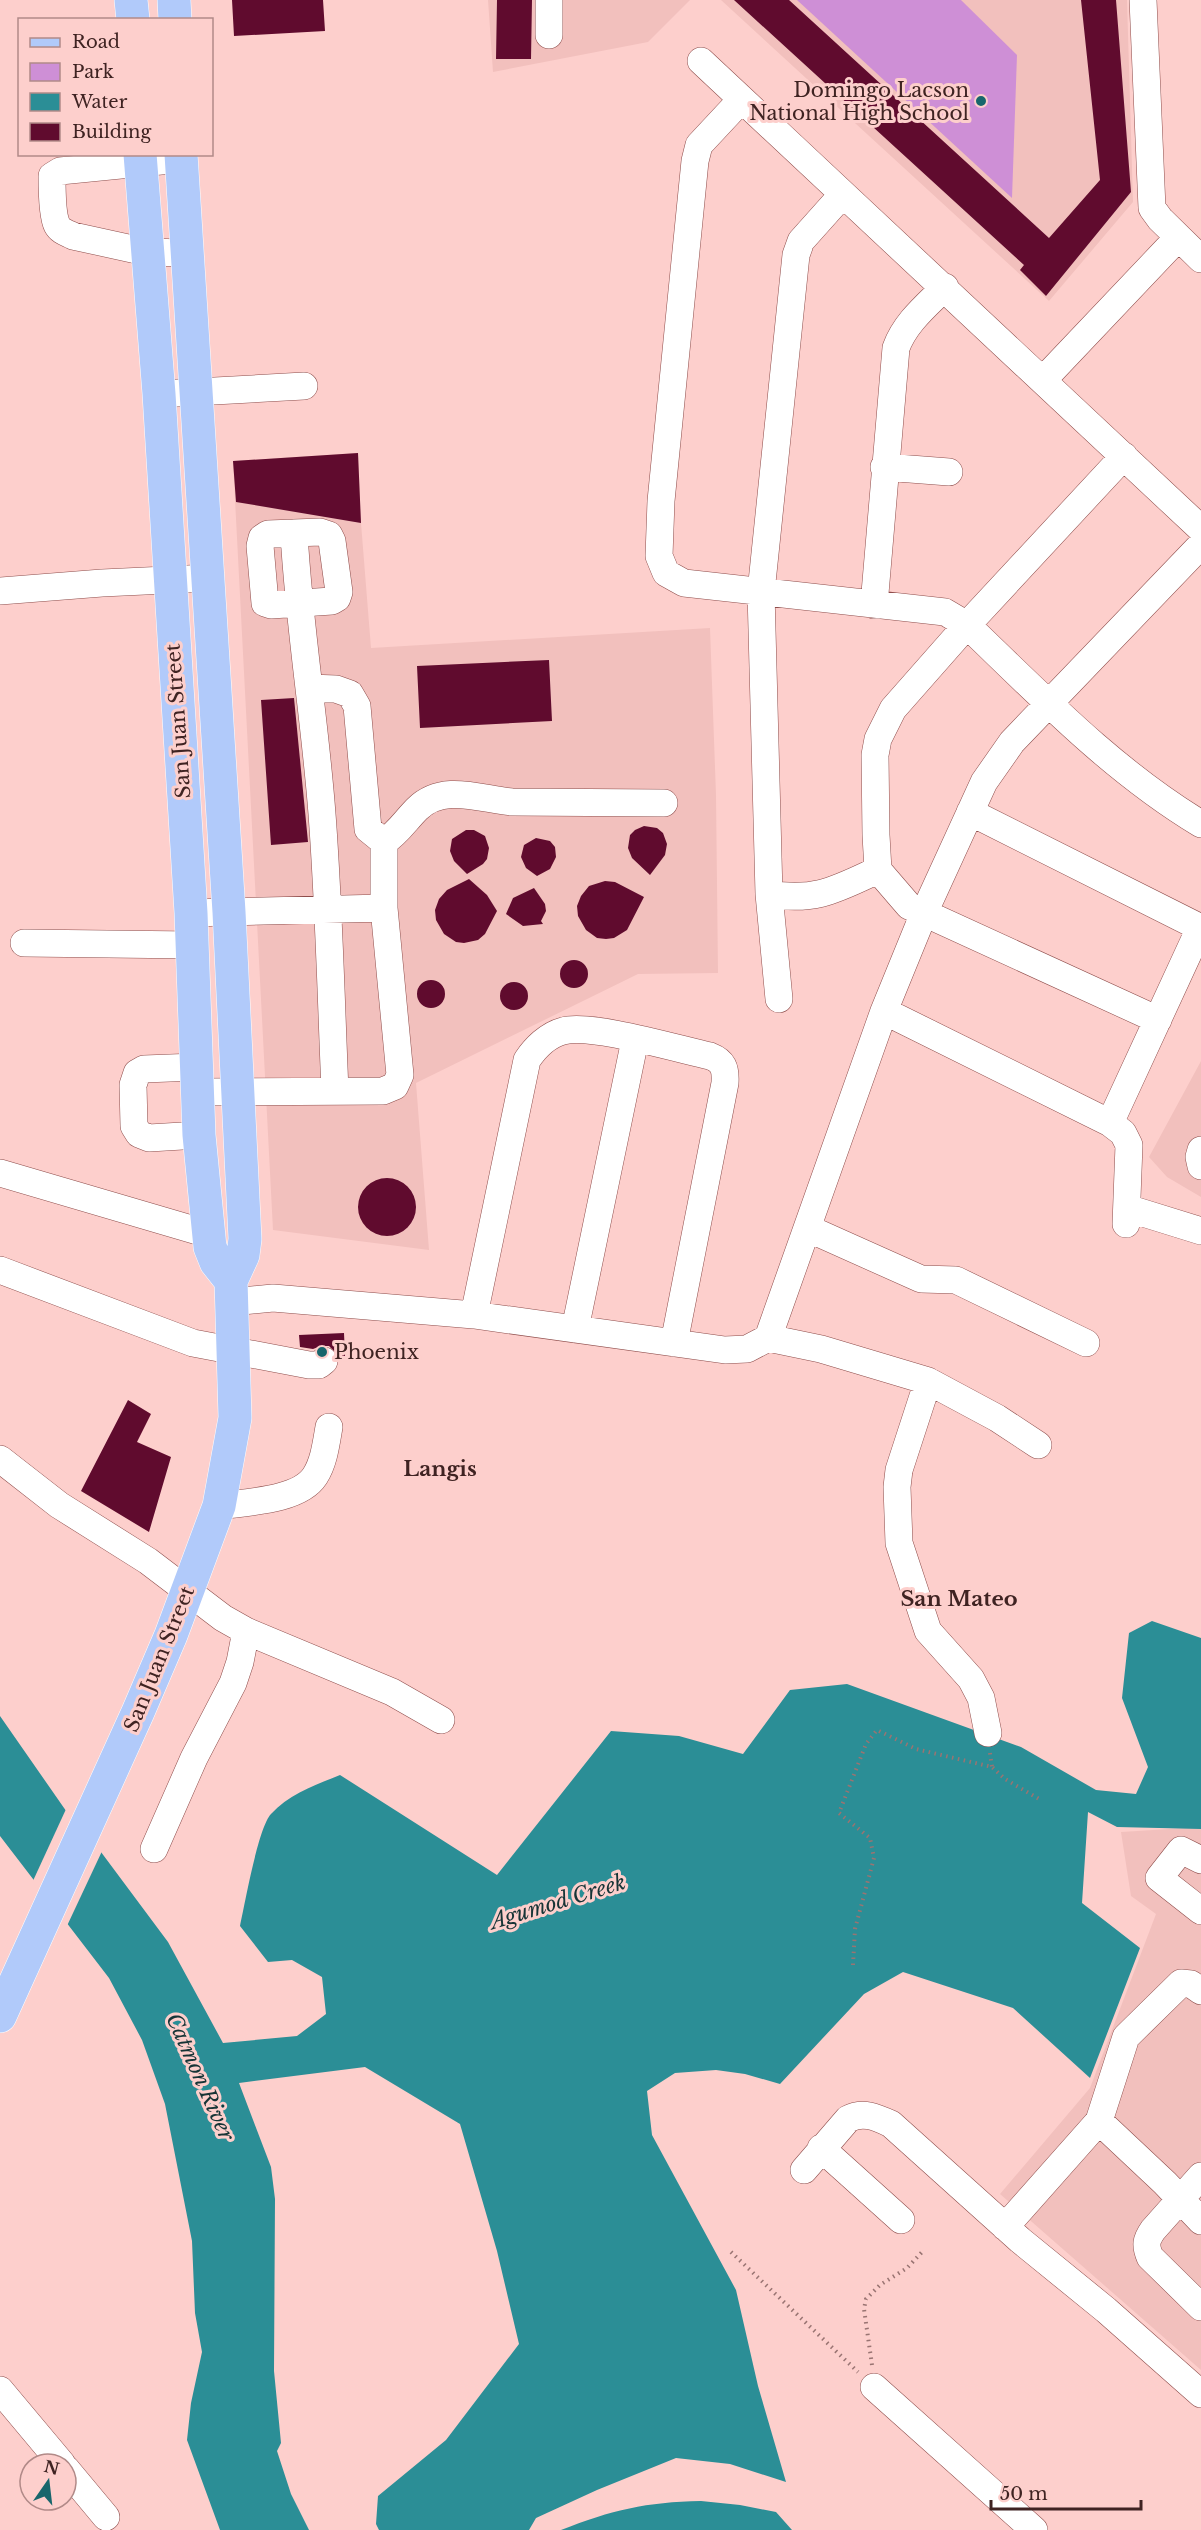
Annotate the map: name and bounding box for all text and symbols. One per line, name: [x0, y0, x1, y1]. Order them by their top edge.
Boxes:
legend: [18, 18, 213, 156]
text: Road: [72, 31, 120, 53]
text: Park: [72, 61, 114, 83]
place label: Domingo Lacson National High School: [749, 78, 969, 125]
text: Water: [71, 91, 128, 113]
marker: Domingo Lacson National High School: [974, 94, 988, 108]
text: Building: [72, 121, 151, 143]
street label: San Juan Street: [161, 642, 195, 799]
place label: Phoenix: [334, 1340, 419, 1364]
marker: Phoenix: [315, 1345, 329, 1359]
district label: Langis: [403, 1456, 477, 1482]
street label: San Juan Street: [119, 1582, 199, 1735]
district label: San Mateo: [900, 1586, 1018, 1612]
water label: Agumod Creek: [484, 1869, 629, 1936]
water label: Catmon River: [160, 2009, 240, 2146]
north arrow: [18, 2452, 78, 2512]
text: N: [42, 2456, 61, 2479]
scale bar: [991, 2473, 1141, 2511]
text: 50 m: [1000, 2483, 1048, 2505]

